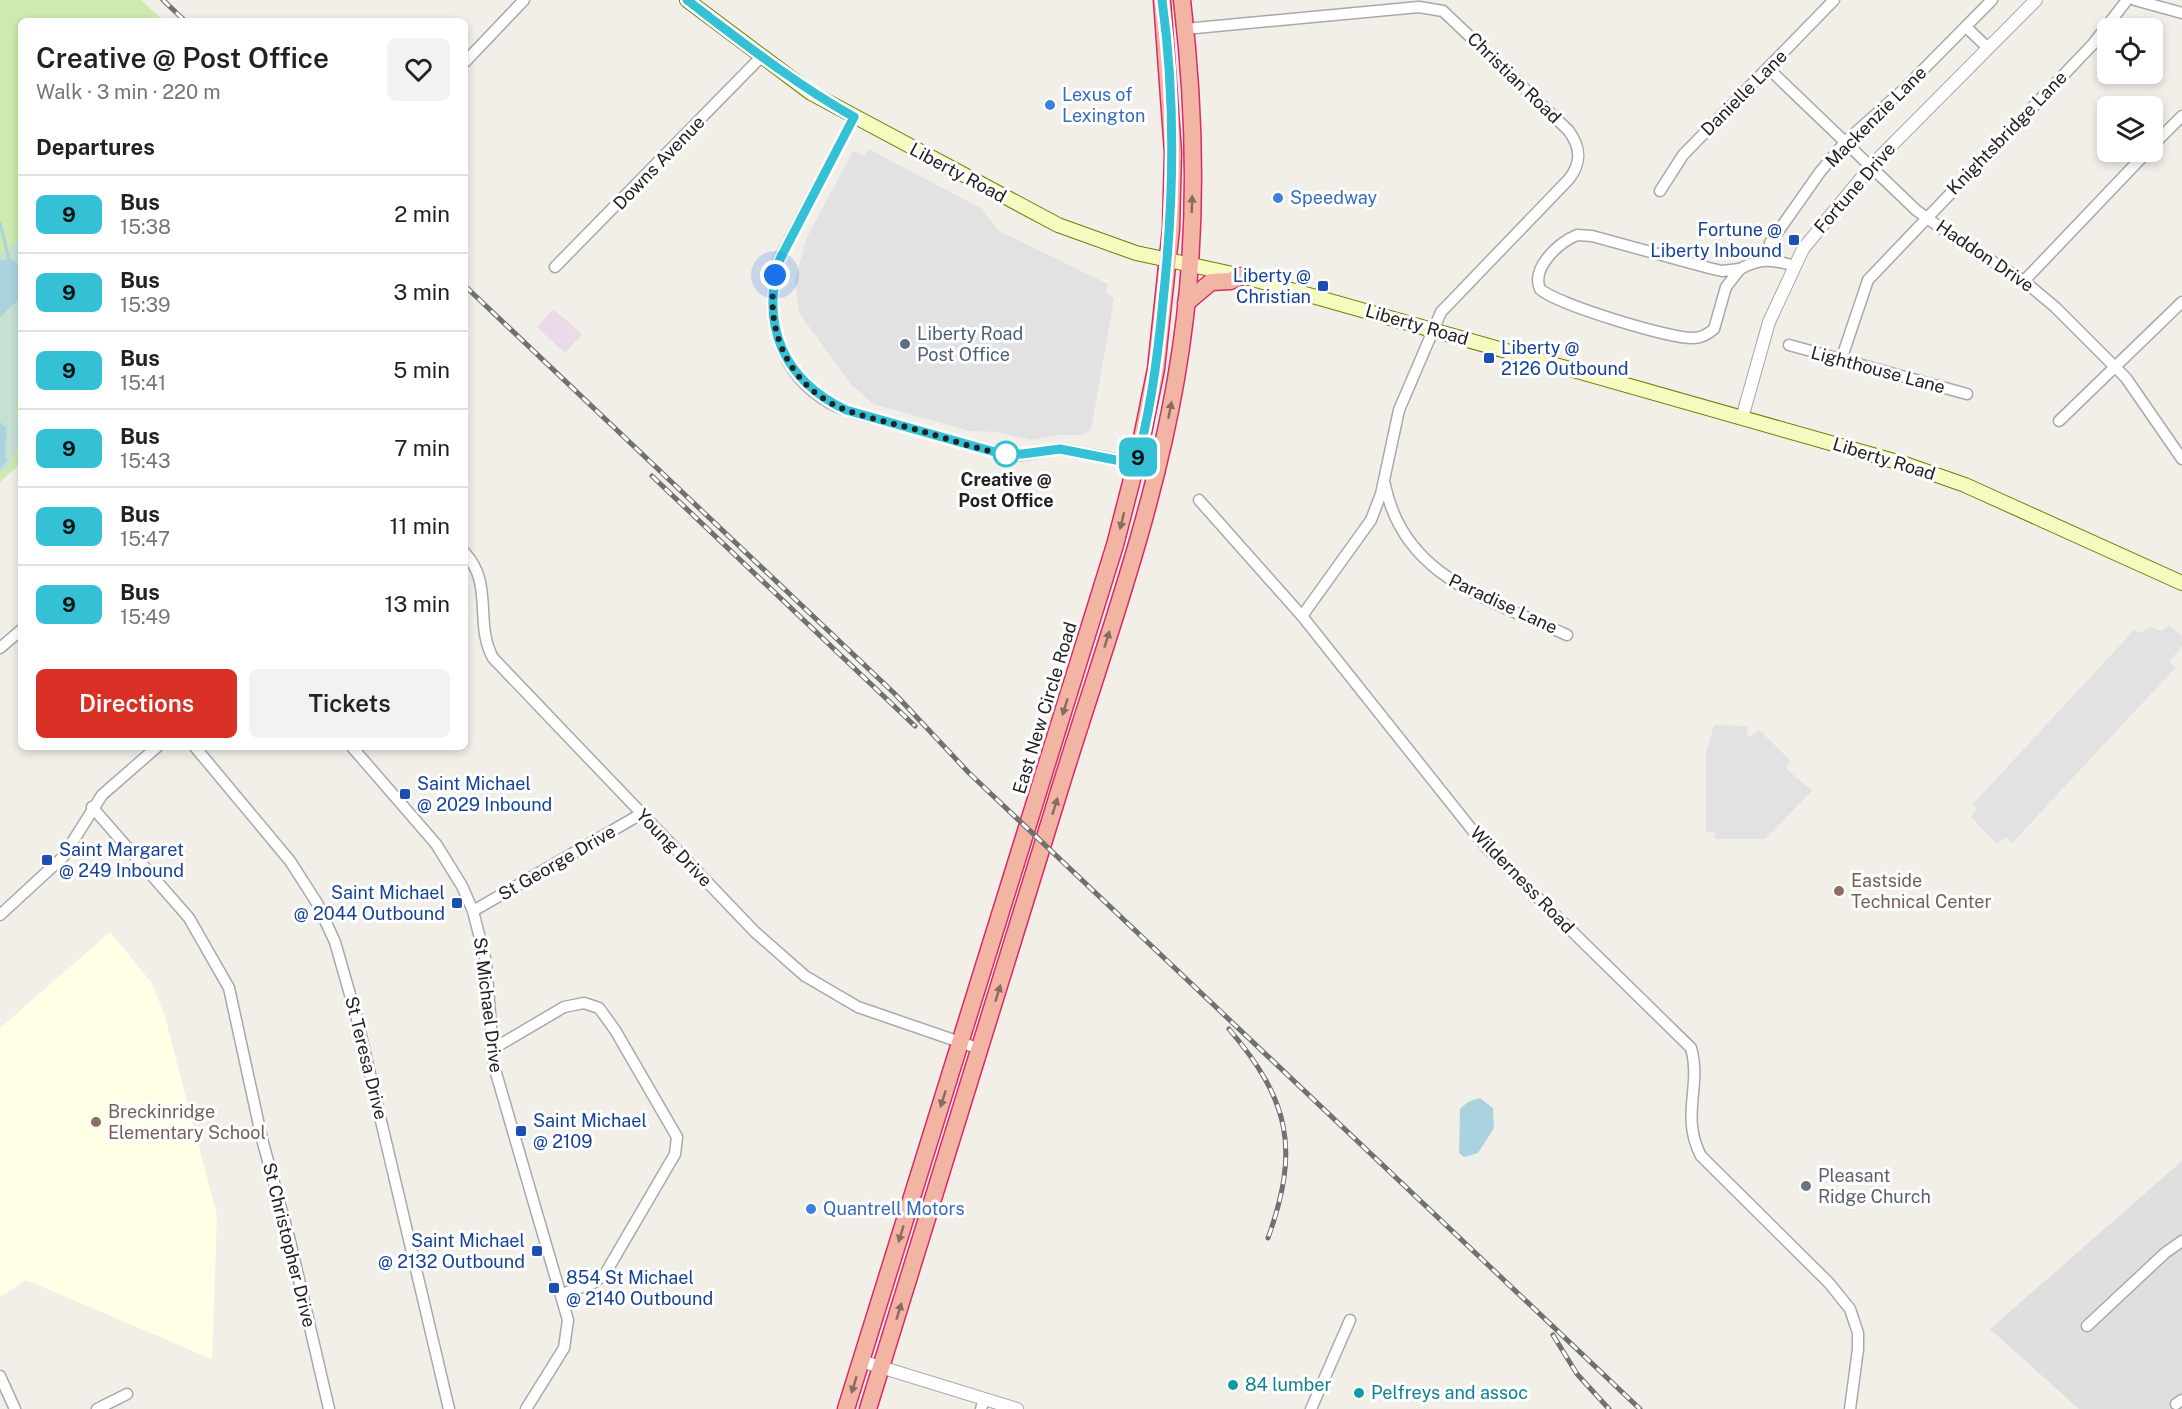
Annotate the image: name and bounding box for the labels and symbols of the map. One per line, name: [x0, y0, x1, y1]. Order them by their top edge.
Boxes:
street label: Christian Road: [1463, 28, 1566, 128]
street label: Danielle Lane: [1696, 45, 1791, 140]
street label: Mackenzie Lane: [1821, 62, 1930, 171]
street label: Knightsbridge Lane: [1942, 67, 2071, 199]
place label: Lexus of Lexington: [1062, 84, 1145, 126]
marker: Lexus of Lexington: [1043, 98, 1057, 112]
street label: Downs Avenue: [609, 111, 709, 214]
street label: Liberty Road: [906, 138, 1010, 207]
street label: Fortune Drive: [1810, 138, 1900, 237]
place label: Speedway: [1290, 187, 1377, 208]
marker: Speedway: [1271, 191, 1285, 205]
one-way arrow: [1187, 195, 1197, 214]
street label: Haddon Drive: [1932, 215, 2038, 296]
place label: Fortune @ Liberty Inbound: [1650, 219, 1782, 261]
marker: Fortune @ Liberty Inbound: [1787, 233, 1801, 247]
your location: [760, 260, 790, 290]
place label: Liberty @ Christian: [1233, 265, 1311, 307]
marker: Liberty @ Christian: [1316, 279, 1330, 293]
street label: Liberty Road: [1363, 300, 1471, 349]
place label: Liberty Road Post Office: [917, 323, 1023, 365]
marker: Liberty Road Post Office: [898, 337, 912, 351]
place label: Liberty @ 2126 Outbound: [1501, 337, 1629, 379]
street label: Lighthouse Lane: [1809, 341, 1948, 398]
marker: Liberty @ 2126 Outbound: [1482, 351, 1496, 365]
one-way arrow: [1166, 401, 1175, 420]
street label: Liberty Road: [1830, 433, 1938, 484]
line badge: 9: [1118, 438, 1158, 476]
marker: Creative @ Post Office: [993, 441, 1019, 467]
place label: Creative @ Post Office: [958, 469, 1054, 511]
one-way arrow: [1116, 511, 1126, 530]
street label: Paradise Lane: [1446, 569, 1561, 638]
street label: East New Circle Road: [1008, 619, 1081, 796]
one-way arrow: [1103, 630, 1112, 648]
one-way arrow: [1060, 698, 1070, 716]
place label: Saint Michael @ 2029 Inbound: [417, 773, 552, 815]
marker: Saint Michael @ 2029 Inbound: [398, 787, 412, 801]
one-way arrow: [1051, 797, 1060, 815]
street label: Young Drive: [632, 805, 716, 891]
street label: St George Drive: [494, 821, 619, 905]
street label: Wilderness Road: [1466, 822, 1579, 937]
place label: Saint Margaret @ 249 Inbound: [59, 839, 184, 881]
marker: Saint Margaret @ 249 Inbound: [40, 853, 54, 867]
place label: Eastside Technical Center: [1851, 870, 1992, 912]
place label: Saint Michael @ 2044 Outbound: [294, 882, 445, 924]
marker: Eastside Technical Center: [1832, 884, 1846, 898]
marker: Saint Michael @ 2044 Outbound: [450, 896, 464, 910]
street label: St Michael Drive: [470, 936, 507, 1074]
one-way arrow: [994, 984, 1003, 1002]
street label: St Teresa Drive: [341, 994, 392, 1122]
one-way arrow: [938, 1090, 948, 1108]
place label: Breckinridge Elementary School: [108, 1101, 266, 1143]
place label: Saint Michael @ 2109: [533, 1110, 647, 1152]
marker: Breckinridge Elementary School: [89, 1115, 103, 1129]
marker: Saint Michael @ 2109: [514, 1124, 528, 1138]
street label: St Christopher Drive: [259, 1160, 320, 1329]
place label: Pleasant Ridge Church: [1818, 1165, 1931, 1207]
marker: Pleasant Ridge Church: [1799, 1179, 1813, 1193]
place label: Quantrell Motors: [823, 1198, 965, 1219]
marker: Quantrell Motors: [804, 1202, 818, 1216]
one-way arrow: [896, 1225, 905, 1243]
place label: Saint Michael @ 2132 Outbound: [378, 1230, 525, 1272]
marker: Saint Michael @ 2132 Outbound: [530, 1244, 544, 1258]
place label: 854 St Michael @ 2140 Outbound: [566, 1267, 713, 1309]
marker: 854 St Michael @ 2140 Outbound: [547, 1281, 561, 1295]
one-way arrow: [895, 1302, 904, 1320]
place label: 84 lumber: [1245, 1374, 1332, 1395]
one-way arrow: [849, 1376, 858, 1394]
marker: 84 lumber: [1226, 1378, 1240, 1392]
place label: Pelfreys and assoc: [1371, 1382, 1528, 1403]
marker: Pelfreys and assoc: [1352, 1386, 1366, 1400]

